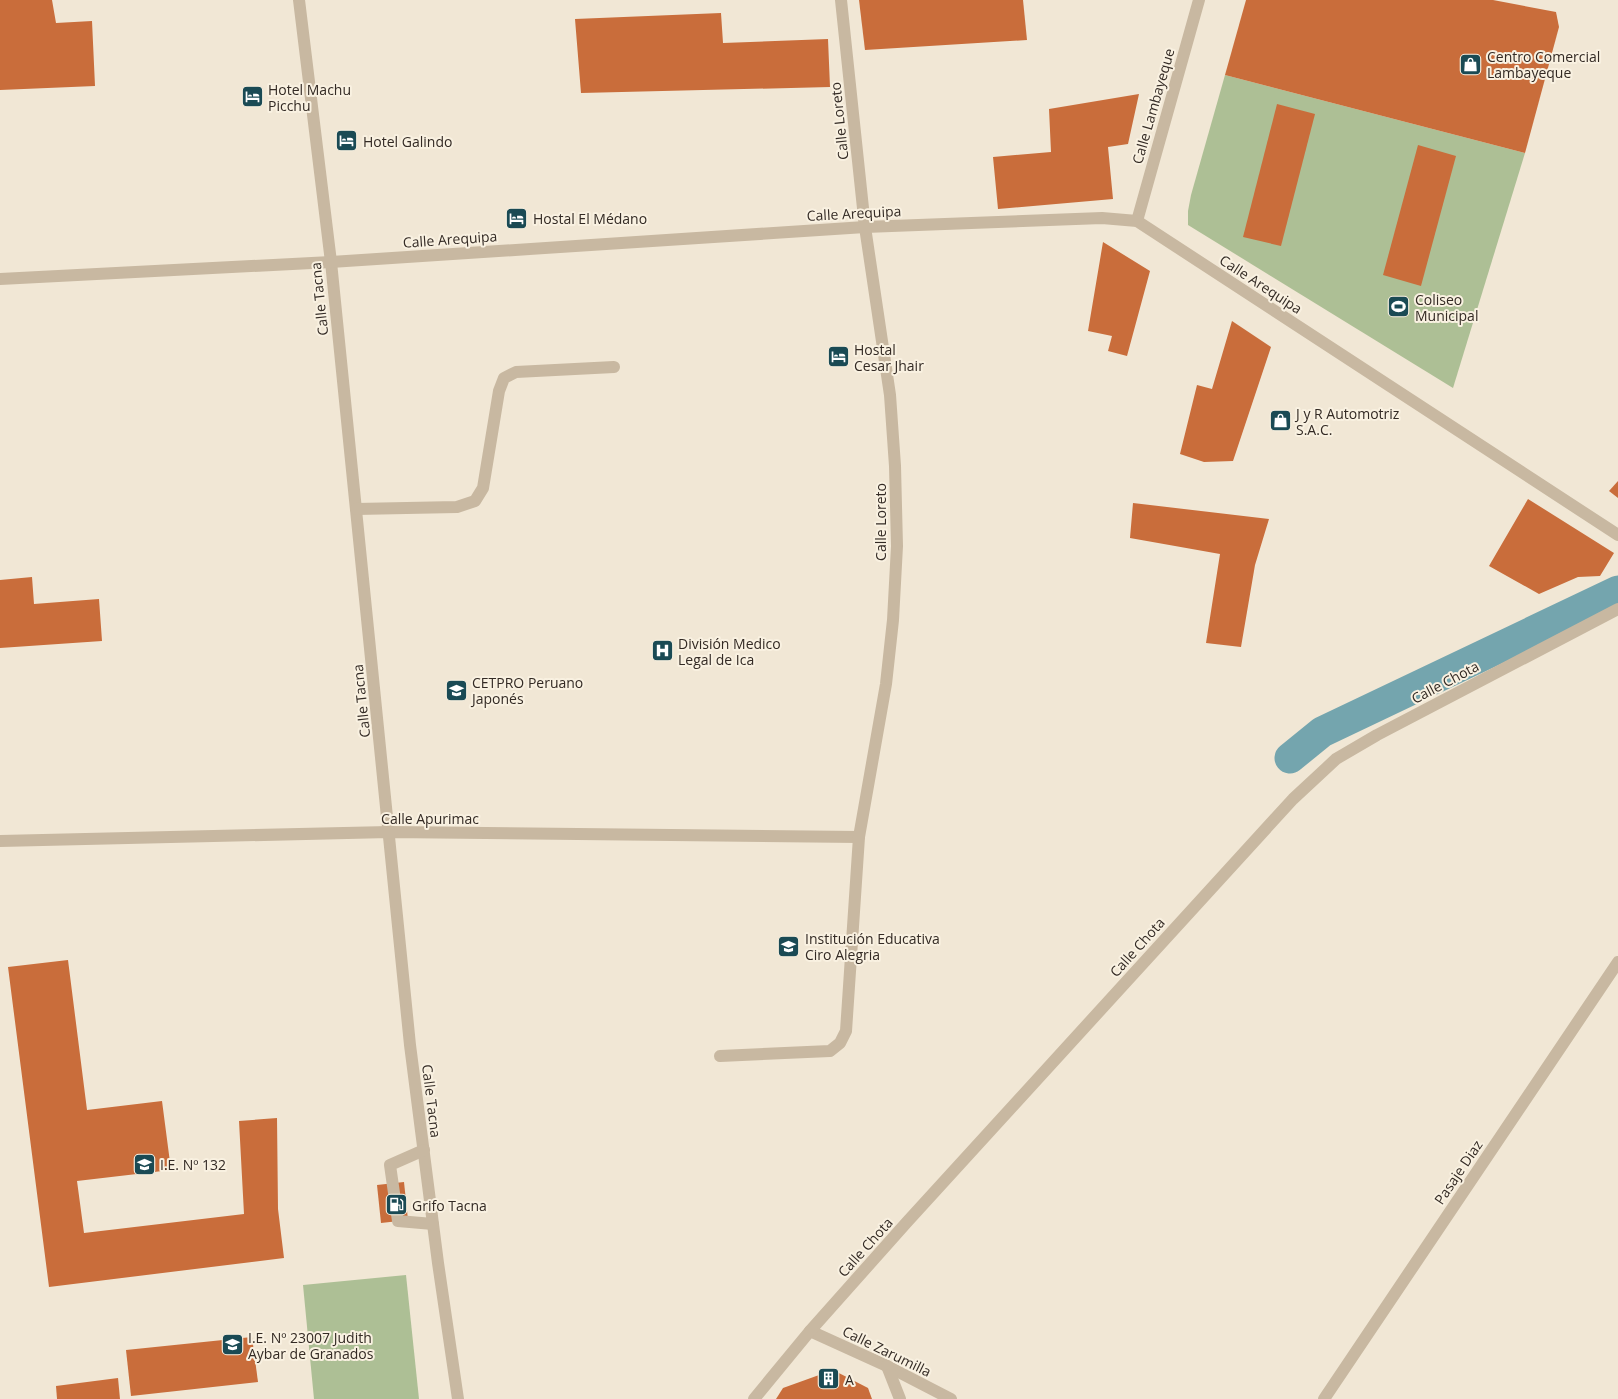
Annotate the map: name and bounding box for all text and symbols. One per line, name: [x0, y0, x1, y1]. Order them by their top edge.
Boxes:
street label: Calle Lambayeque: [1127, 46, 1179, 166]
place label: Centro Comercial Lambayeque: [1487, 47, 1600, 82]
shop icon: Centro Comercial Lambayeque: [1459, 52, 1483, 76]
place label: Hotel Machu Picchu: [268, 80, 351, 115]
street label: Calle Loreto: [825, 81, 853, 161]
hotel icon: Hotel Machu Picchu: [240, 85, 264, 109]
hotel icon: Hotel Galindo: [335, 129, 359, 153]
place label: Hotel Galindo: [363, 132, 452, 151]
street label: Calle Arequipa: [806, 201, 902, 225]
hotel icon: Hostal El Médano: [505, 206, 529, 230]
place label: Hostal El Médano: [533, 209, 647, 228]
street label: Calle Arequipa: [402, 226, 498, 252]
street label: Calle Arequipa: [1216, 250, 1306, 318]
street label: Calle Tacna: [306, 261, 332, 337]
place label: Coliseo Municipal: [1415, 290, 1478, 325]
sports icon: Coliseo Municipal: [1387, 295, 1411, 319]
place label: Hostal Cesar Jhair: [854, 340, 924, 375]
hotel icon: Hostal Cesar Jhair: [826, 345, 850, 369]
place label: J y R Automotriz S.A.C.: [1294, 404, 1400, 439]
shop icon: J y R Automotriz S.A.C.: [1268, 409, 1292, 433]
street label: Calle Loreto: [871, 483, 890, 561]
place label: División Medico Legal de Ica: [678, 634, 781, 669]
hospital icon: División Medico Legal de Ica: [650, 639, 674, 663]
street label: Calle Chota: [1408, 656, 1482, 708]
street label: Calle Tacna: [348, 663, 374, 739]
place label: CETPRO Peruano Japonés: [470, 673, 583, 708]
school or university icon: CETPRO Peruano Japonés: [444, 678, 468, 702]
street label: Calle Apurimac: [381, 809, 479, 828]
street label: Calle Chota: [1105, 913, 1169, 981]
place label: Institución Educativa Ciro Alegria: [805, 929, 940, 964]
school or university icon: Institución Educativa Ciro Alegria: [777, 934, 801, 958]
street label: Calle Tacna: [418, 1063, 446, 1139]
street label: Pasaje Diaz: [1430, 1136, 1487, 1208]
school or university icon: I.E. Nº 132: [132, 1152, 156, 1176]
place label: I.E. Nº 132: [160, 1155, 226, 1174]
fuel station icon: Grifo Tacna: [384, 1193, 408, 1217]
place label: Grifo Tacna: [412, 1196, 487, 1215]
street label: Calle Chota: [833, 1213, 897, 1281]
street label: Calle Zarumilla: [839, 1321, 935, 1381]
place label: I.E. Nº 23007 Judith Aybar de Granados: [248, 1328, 374, 1363]
school or university icon: I.E. Nº 23007 Judith Aybar de Granados: [220, 1333, 244, 1357]
building icon: A: [817, 1367, 841, 1391]
place label: A: [845, 1370, 854, 1389]

